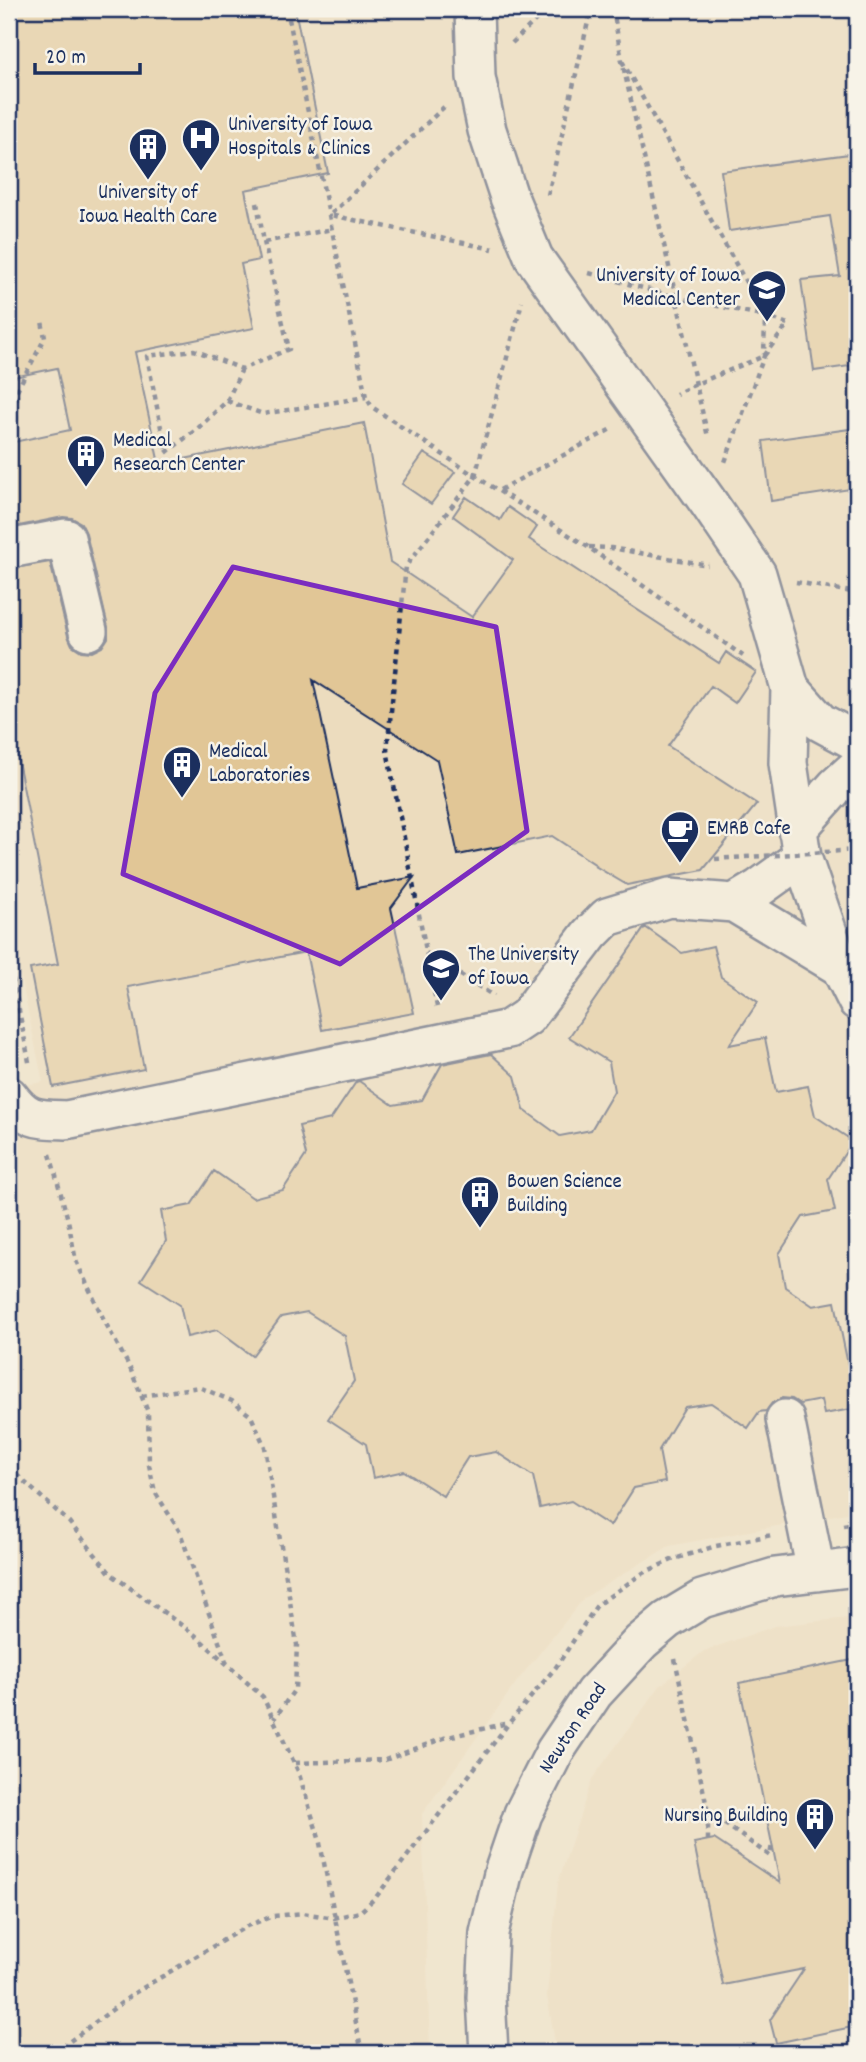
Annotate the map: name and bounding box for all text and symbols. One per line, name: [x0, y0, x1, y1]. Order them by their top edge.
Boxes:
scale bar: [35, 32, 140, 76]
text: 20 m: [46, 44, 86, 74]
place label: University of Iowa Hospitals & Clinics: [228, 111, 373, 165]
hospital icon: University of Iowa Hospitals & Clinics: [180, 117, 222, 172]
building icon: University of Iowa Health Care: [127, 126, 169, 181]
place label: University of Iowa Health Care: [79, 179, 217, 233]
place label: University of Iowa Medical Center: [596, 262, 741, 316]
school or university icon: University of Iowa Medical Center: [746, 268, 788, 323]
place label: Medical Research Center: [113, 427, 245, 481]
building icon: Medical Research Center: [65, 433, 107, 488]
place label: Medical Laboratories: [209, 738, 310, 792]
building icon: Medical Laboratories: [161, 744, 203, 799]
cafe icon: EMRB Cafe: [659, 809, 701, 864]
place label: EMRB Cafe: [707, 815, 791, 845]
place label: The University of Iowa: [468, 941, 579, 995]
school or university icon: The University of Iowa: [420, 947, 462, 1002]
place label: Bowen Science Building: [507, 1168, 622, 1222]
building icon: Bowen Science Building: [459, 1174, 501, 1229]
street label: Newton Road: [532, 1677, 616, 1781]
building icon: Nursing Building: [794, 1796, 836, 1851]
place label: Nursing Building: [664, 1802, 788, 1832]

